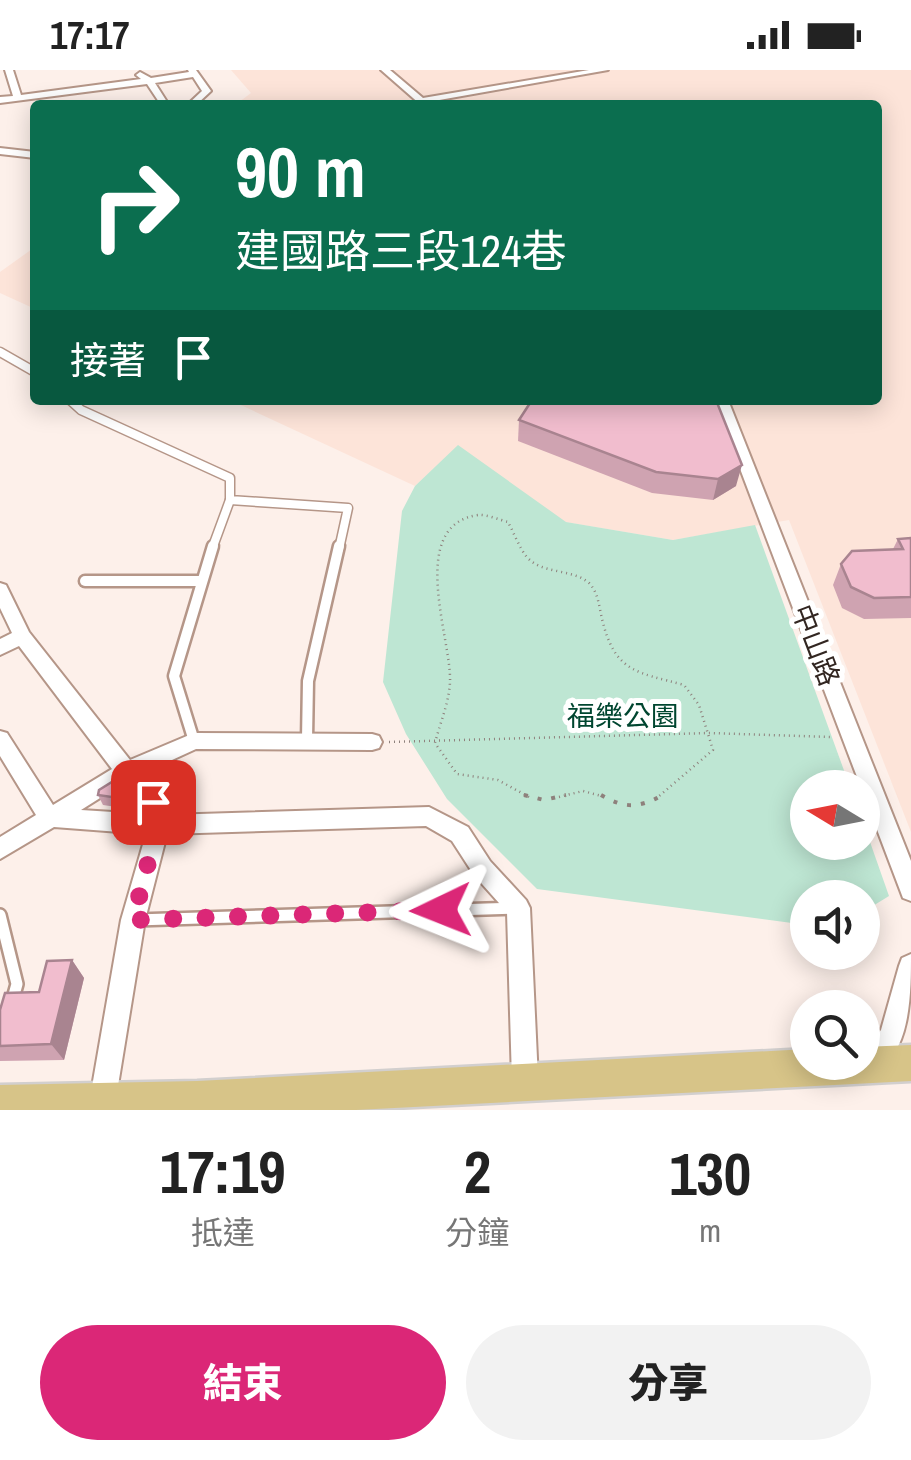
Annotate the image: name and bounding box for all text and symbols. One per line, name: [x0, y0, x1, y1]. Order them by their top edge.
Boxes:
text: 17:17: [50, 10, 130, 61]
text: 90 m: [235, 125, 366, 219]
icon: right: [70, 140, 200, 270]
text: 建國路三段124巷: [235, 220, 567, 281]
icon: arrive: [166, 330, 221, 385]
text: 接著: [70, 335, 146, 386]
street label: 中山路: [783, 599, 849, 691]
park label: 福樂公園: [567, 697, 679, 735]
pin: [111, 760, 196, 845]
north arrow: [790, 770, 880, 860]
map controls: [790, 770, 880, 1080]
icon: arrive: [126, 775, 181, 830]
position arrow: [389, 858, 493, 962]
button: sound: [790, 880, 880, 970]
button: search: [790, 990, 880, 1080]
text: 17:19: [160, 1131, 286, 1212]
text: 2: [464, 1131, 491, 1212]
text: 130: [669, 1133, 751, 1214]
text: m: [699, 1209, 721, 1252]
text: 抵達: [191, 1211, 255, 1254]
text: 分鐘: [445, 1211, 509, 1254]
button: 結束: [40, 1325, 446, 1440]
button: 分享: [466, 1325, 871, 1440]

